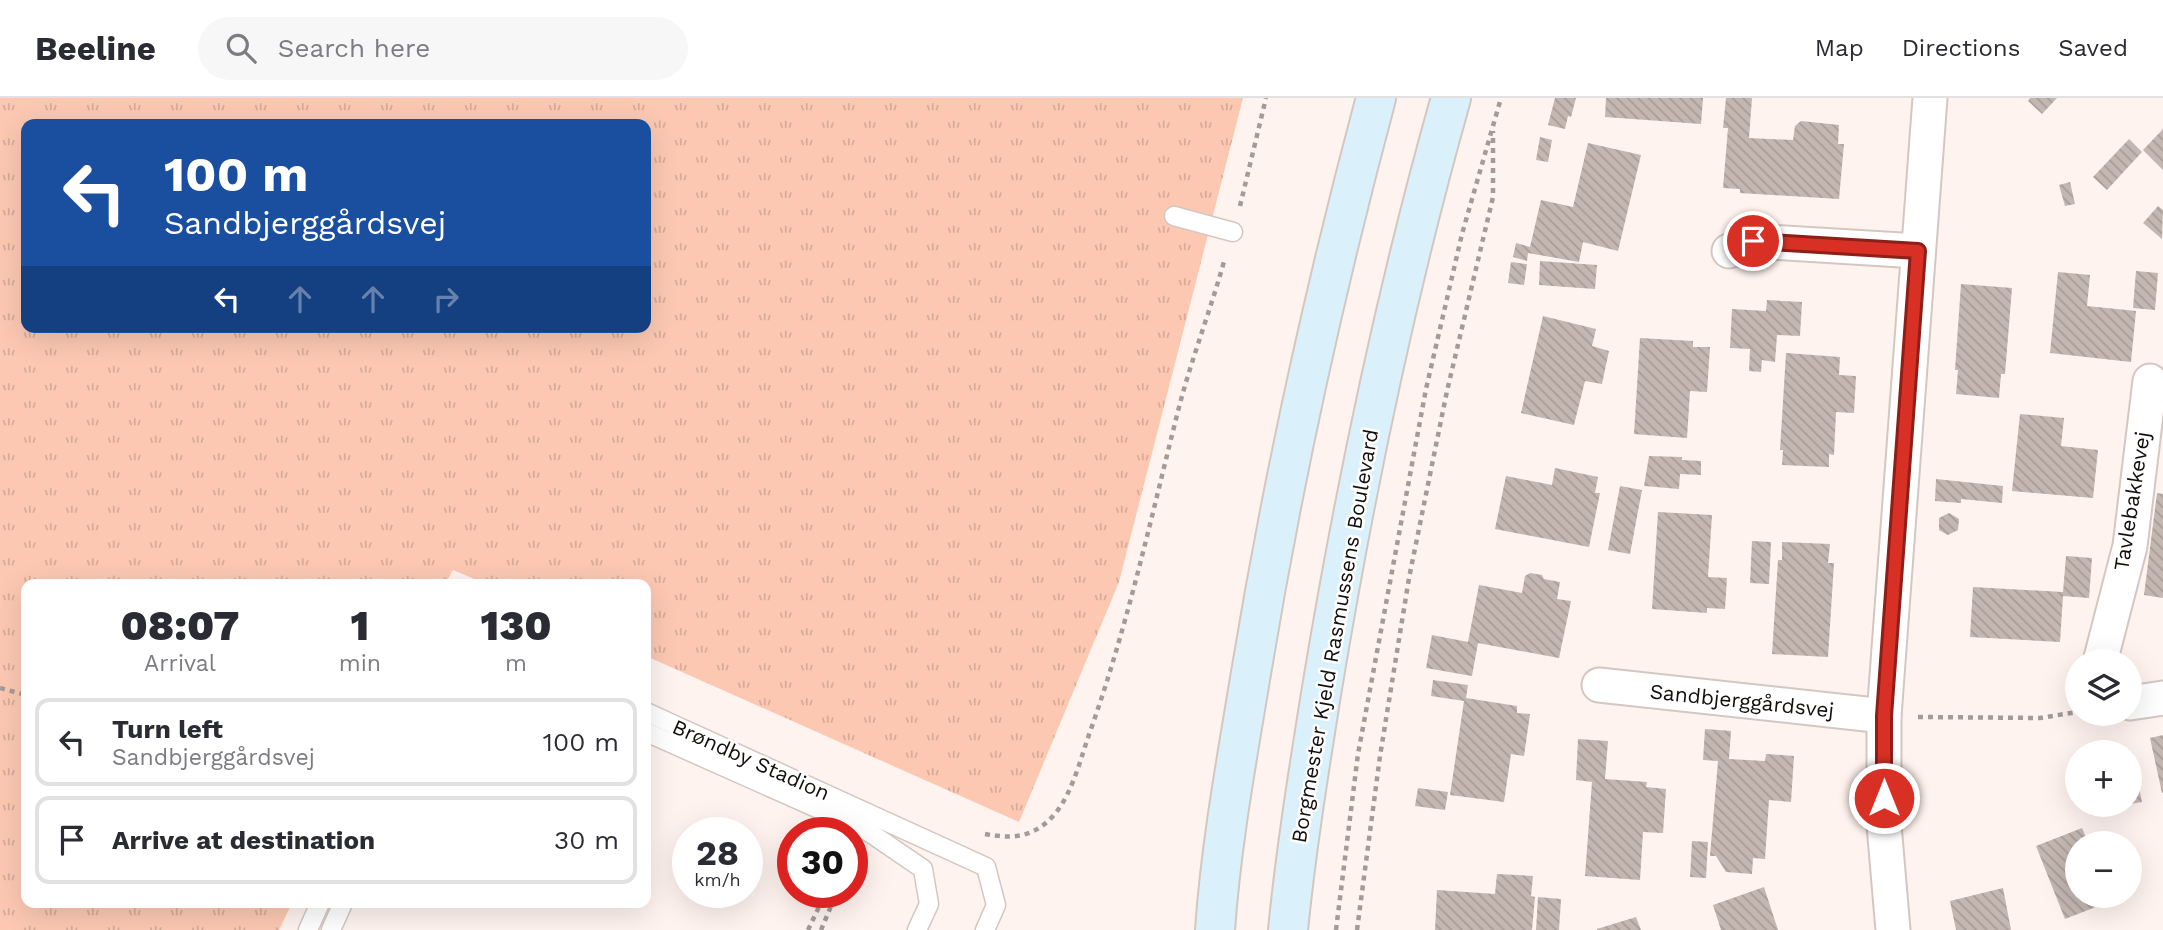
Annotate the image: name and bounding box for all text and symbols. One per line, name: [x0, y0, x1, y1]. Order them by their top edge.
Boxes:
search box: [198, 17, 688, 80]
text: Beeline: [35, 29, 156, 68]
icon: search: [222, 29, 260, 67]
text: Search here: [278, 33, 430, 63]
text: Map: [1815, 34, 1864, 62]
text: Directions: [1902, 34, 2020, 62]
text: Saved: [2058, 34, 2128, 62]
text: 100 m: [164, 145, 308, 203]
icon: left: [49, 147, 140, 238]
text: Sandbjerggårdsvej: [164, 204, 446, 242]
pin: [1723, 211, 1783, 271]
icon: arrive: [1734, 222, 1772, 260]
icon: left: [208, 280, 246, 318]
icon: ahead: [281, 280, 319, 318]
icon: ahead: [354, 280, 392, 318]
icon: right: [427, 280, 465, 318]
street label: Borgmester Kjeld Rasmussens Boulevard: [1286, 427, 1383, 845]
street label: Tavlebakkevej: [2108, 430, 2155, 572]
text: 08:07: [120, 601, 239, 650]
text: 1: [351, 601, 369, 650]
text: 130: [480, 601, 552, 650]
map controls: [2065, 649, 2142, 908]
button: layers: [2065, 649, 2142, 726]
text: Arrival: [144, 650, 216, 677]
text: min: [339, 650, 381, 677]
text: m: [505, 650, 527, 677]
street label: Sandbjerggårdsvej: [1649, 678, 1835, 723]
text: Turn left: [112, 714, 223, 744]
street label: Brøndby Stadion: [669, 714, 834, 805]
icon: left: [53, 723, 91, 761]
text: 100 m: [543, 727, 619, 757]
button: +: [2065, 740, 2142, 817]
text: Sandbjerggårdsvej: [112, 744, 315, 771]
position arrow: [1847, 761, 1921, 835]
speed limit sign: 30: [777, 817, 868, 908]
icon: arrive: [53, 821, 91, 859]
text: Arrive at destination: [112, 825, 375, 855]
text: 30 m: [554, 825, 619, 855]
button: −: [2065, 831, 2142, 908]
text: 28: [696, 832, 739, 874]
text: km/h: [694, 869, 741, 890]

